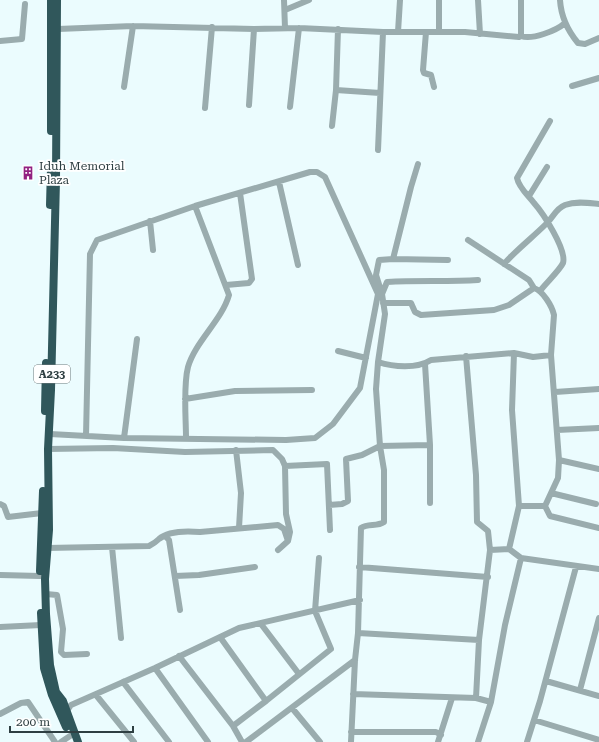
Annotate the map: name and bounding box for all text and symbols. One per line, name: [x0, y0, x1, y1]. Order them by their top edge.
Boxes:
place label: Iduh Memorial Plaza: [39, 159, 125, 187]
building icon: Iduh Memorial Plaza: [20, 165, 36, 181]
road number: A233: [34, 365, 70, 383]
scale bar: [10, 708, 133, 734]
text: 200 m: [16, 715, 50, 729]

